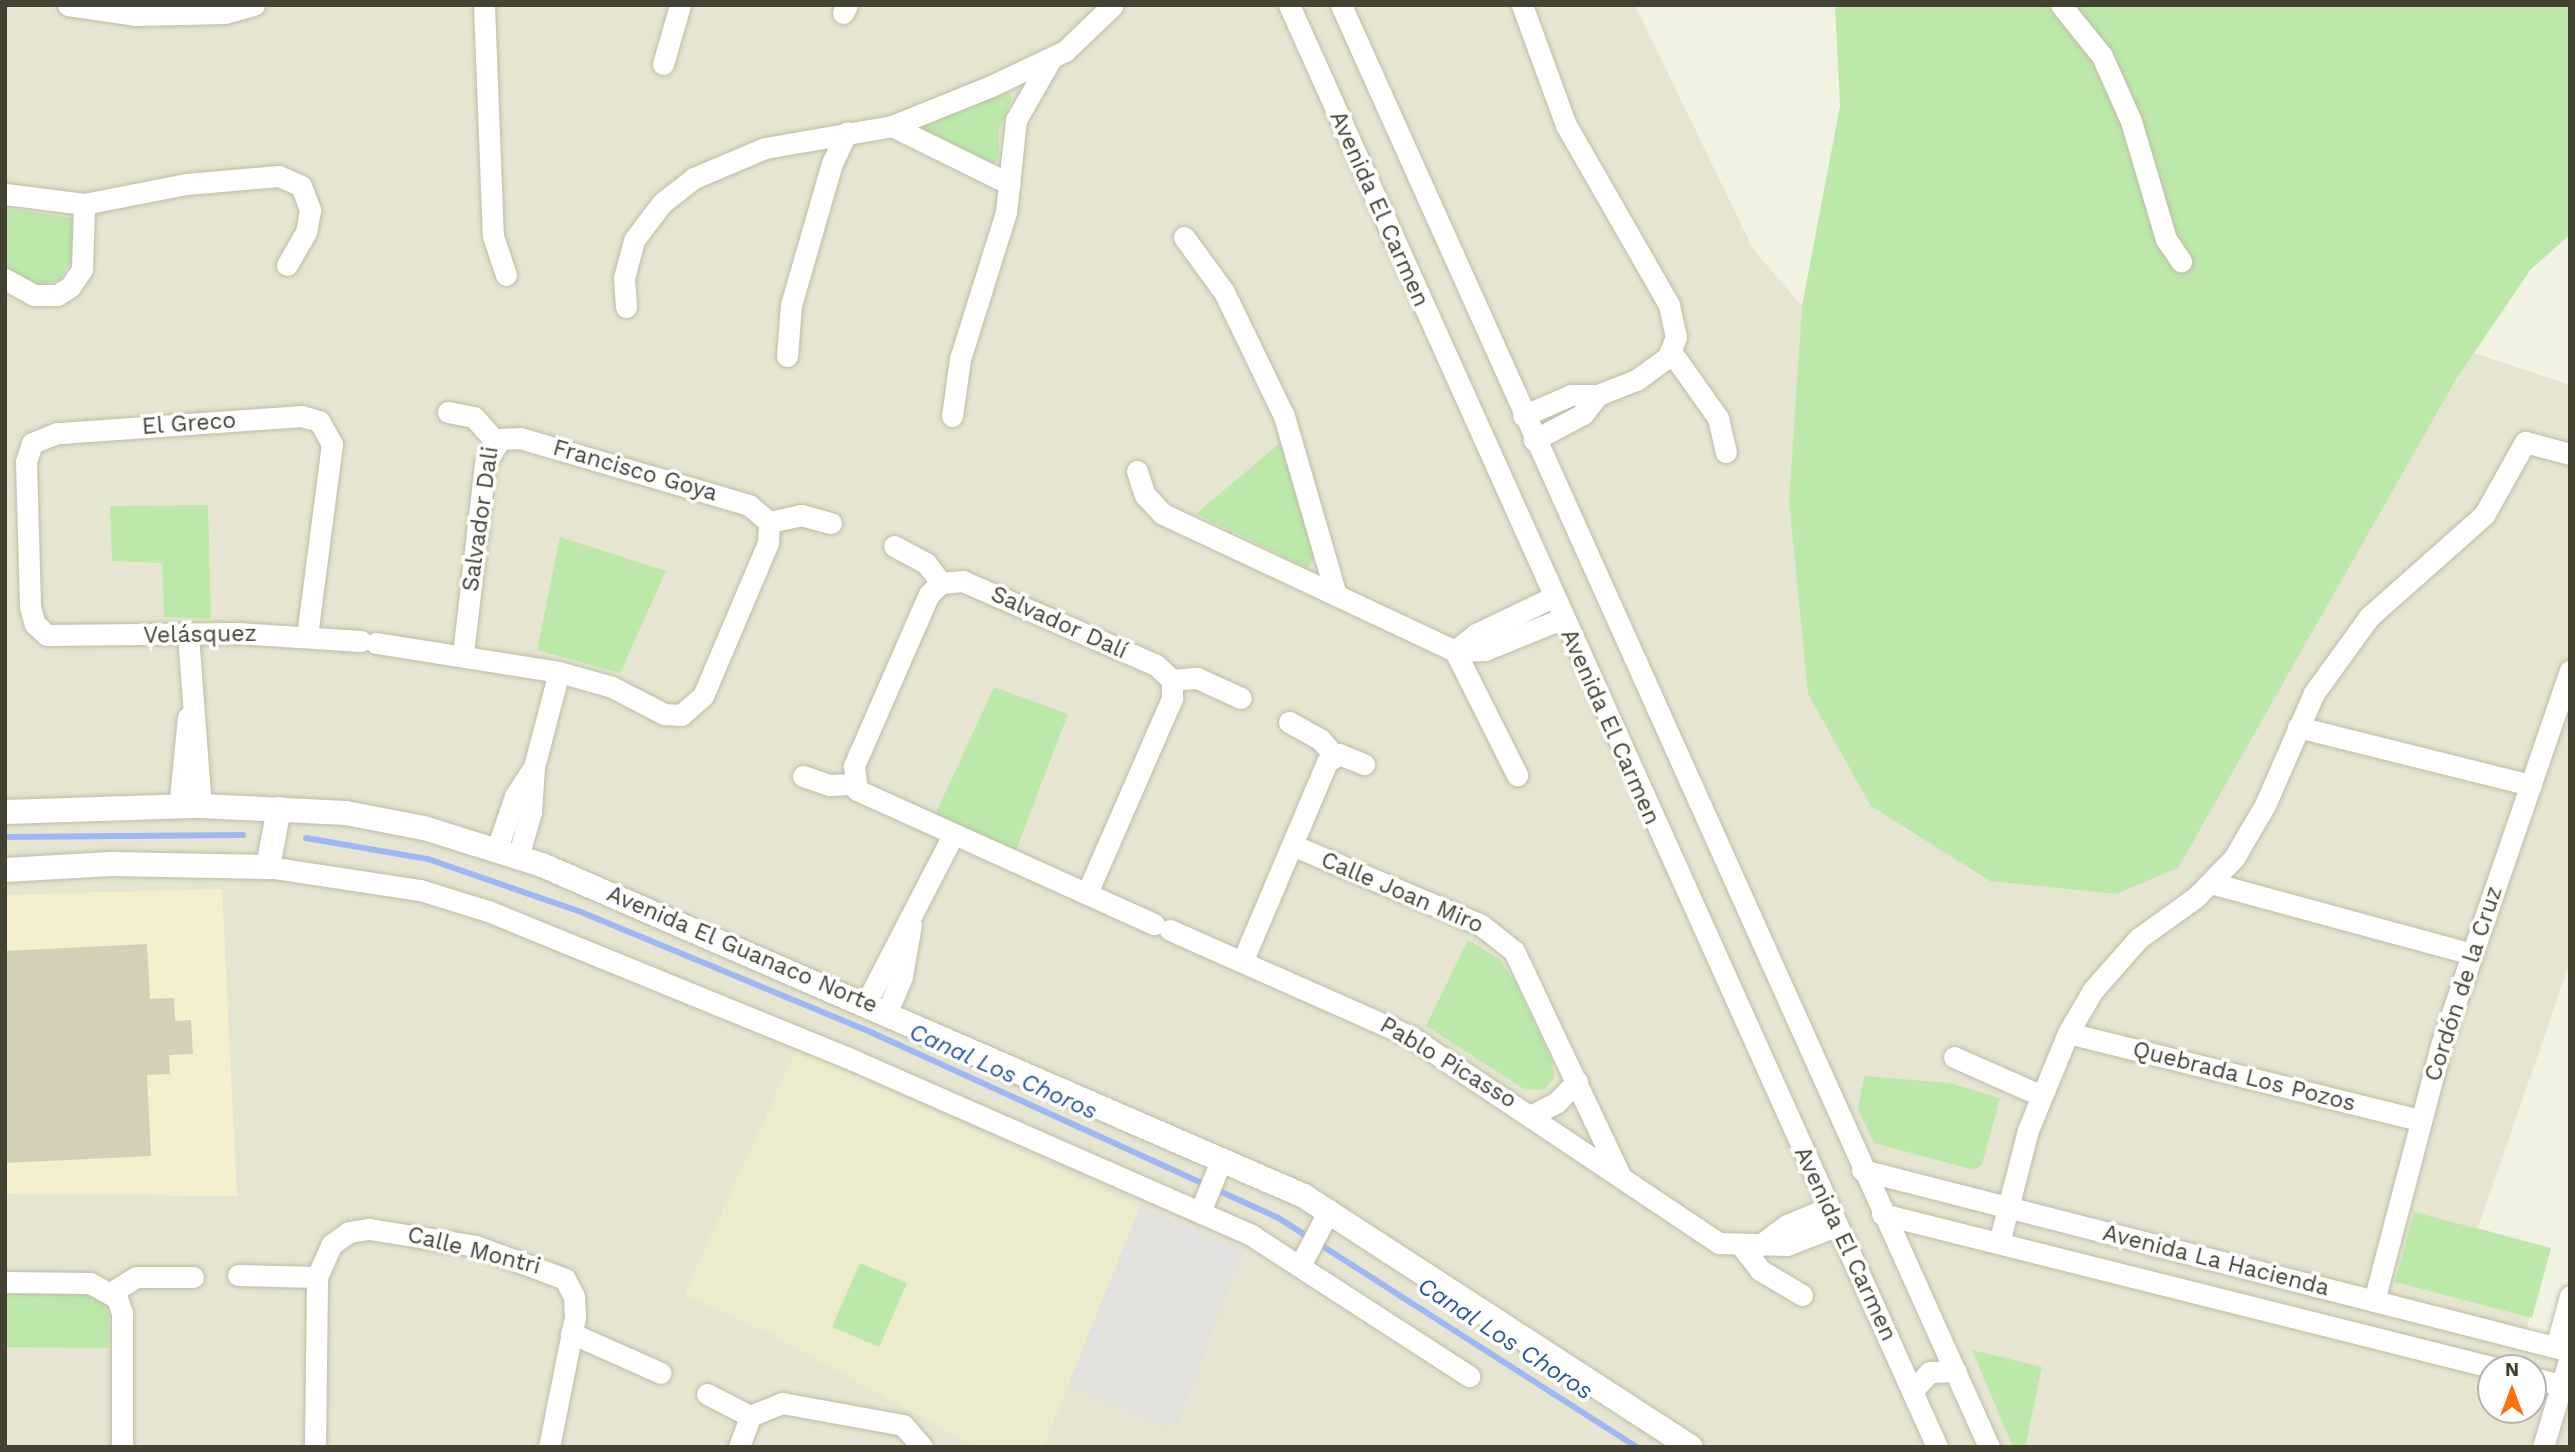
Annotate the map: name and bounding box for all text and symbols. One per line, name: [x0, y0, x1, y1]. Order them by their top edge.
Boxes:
street label: Avenida El Carmen: [1323, 106, 1435, 312]
street label: El Greco: [141, 407, 237, 441]
street label: Francisco Goya: [550, 434, 720, 508]
street label: Salvador Dali: [457, 444, 505, 594]
street label: Salvador Dalí: [986, 580, 1132, 666]
street label: Velásquez: [143, 620, 257, 650]
street label: Avenida El Carmen: [1554, 624, 1666, 830]
street label: Calle Joan Miro: [1316, 846, 1488, 940]
street label: Avenida El Guanaco Norte: [602, 880, 882, 1020]
street label: Cordón de la Cruz: [2419, 883, 2509, 1085]
street label: Pablo Picasso: [1375, 1011, 1521, 1115]
water label: Canal Los Choros: [904, 1017, 1102, 1127]
street label: Quebrada Los Pozos: [2130, 1036, 2358, 1118]
street label: Avenida El Carmen: [1788, 1142, 1902, 1346]
street label: Avenida La Hacienda: [2099, 1219, 2333, 1303]
street label: Calle Montri: [404, 1221, 544, 1281]
water label: Canal Los Choros: [1412, 1271, 1598, 1407]
north arrow: [2477, 1354, 2547, 1424]
text: N: [2505, 1358, 2519, 1381]

